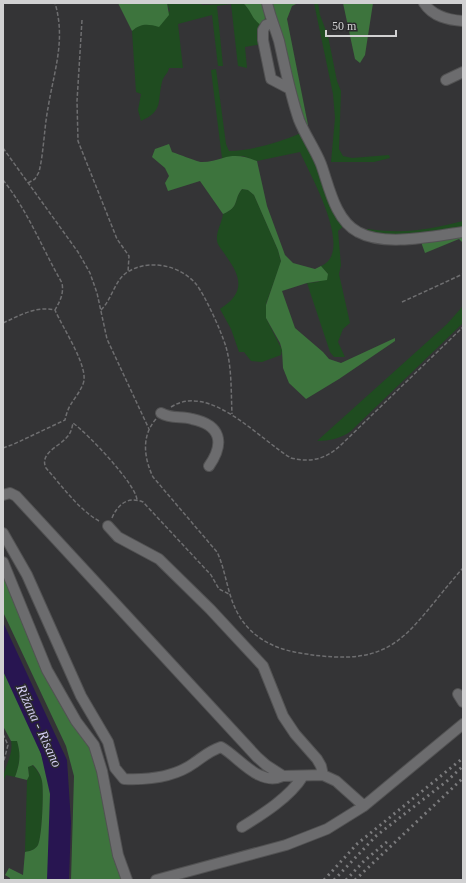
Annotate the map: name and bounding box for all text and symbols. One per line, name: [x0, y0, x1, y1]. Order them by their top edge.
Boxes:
scale bar: [326, 12, 396, 38]
text: 50 m: [332, 19, 357, 33]
water label: Rižana - Risano: [13, 681, 65, 770]

